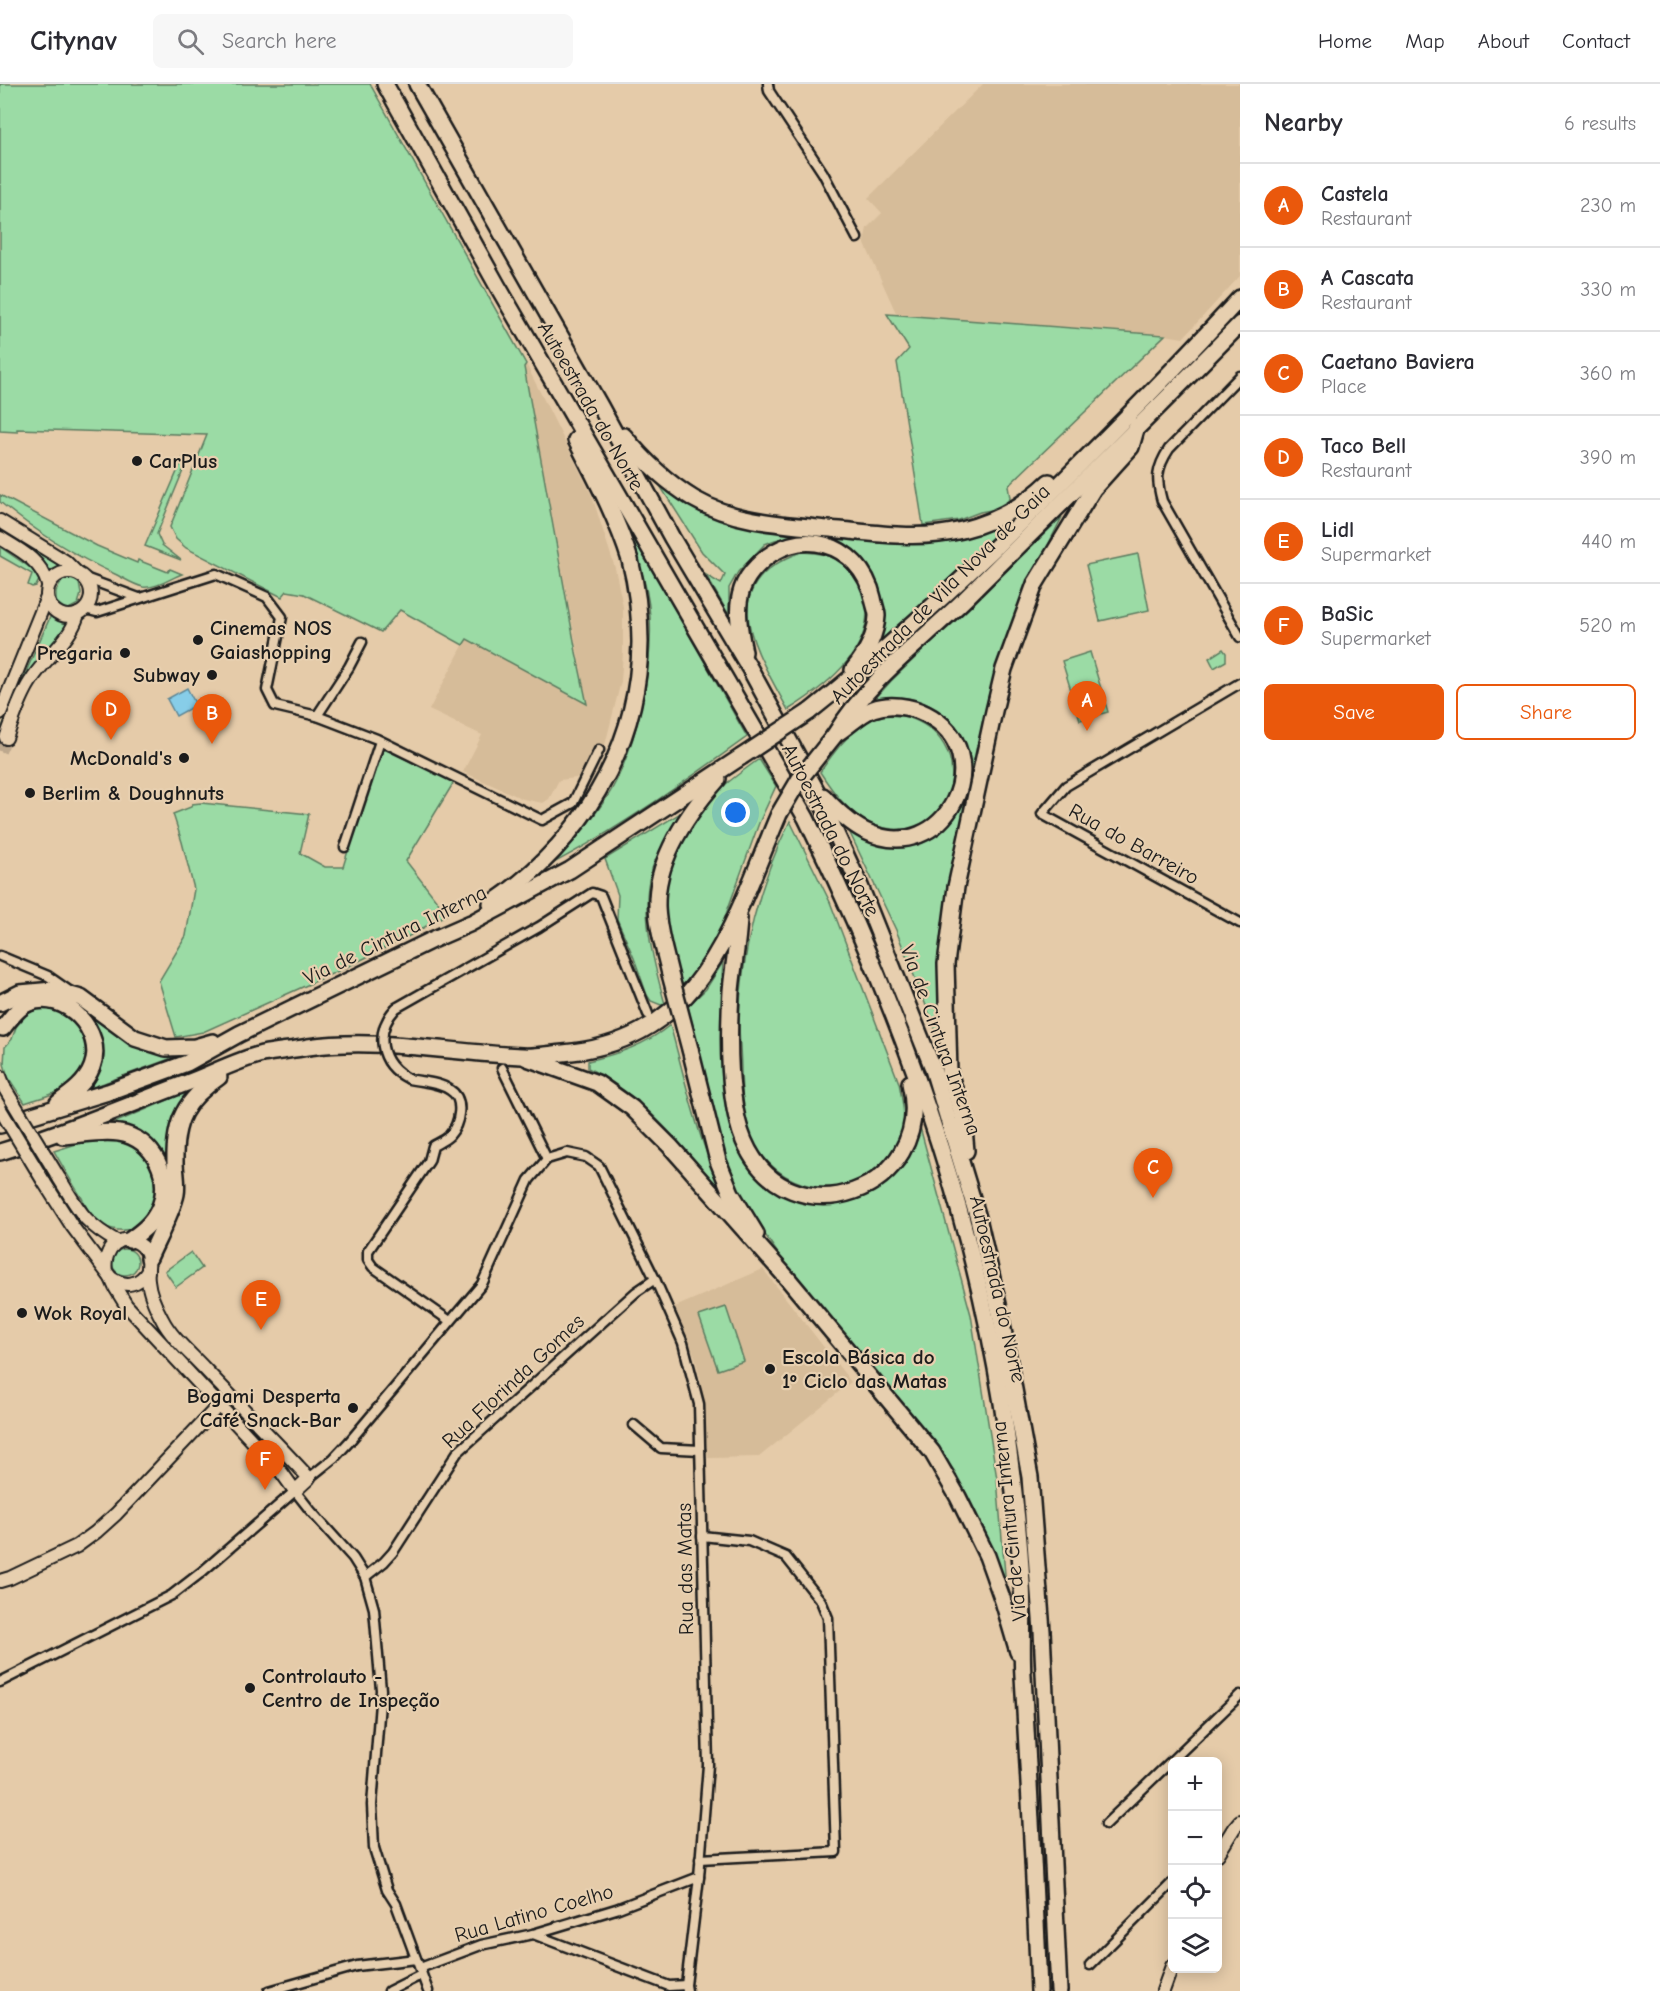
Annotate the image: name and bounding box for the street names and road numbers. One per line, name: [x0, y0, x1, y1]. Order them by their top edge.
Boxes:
street label: Autoestrada do Norte: [533, 317, 649, 495]
street label: Autoestrada de Vila Nova de Gaia: [825, 479, 1055, 709]
street label: Autoestrada do Norte: [777, 740, 885, 920]
street label: Rua do Barreiro: [1065, 798, 1203, 890]
street label: Via de Cintura Interna: [299, 880, 491, 990]
street label: Via de Cintura Interna: [895, 942, 987, 1138]
street label: Autoestrada do Norte: [965, 1193, 1031, 1385]
street label: Rua Florinda Gomes: [437, 1309, 589, 1453]
street label: Via de Cintura Interna: [987, 1420, 1031, 1622]
street label: Rua das Matas: [672, 1503, 698, 1635]
street label: Rua Latino Coelho: [452, 1879, 616, 1947]

